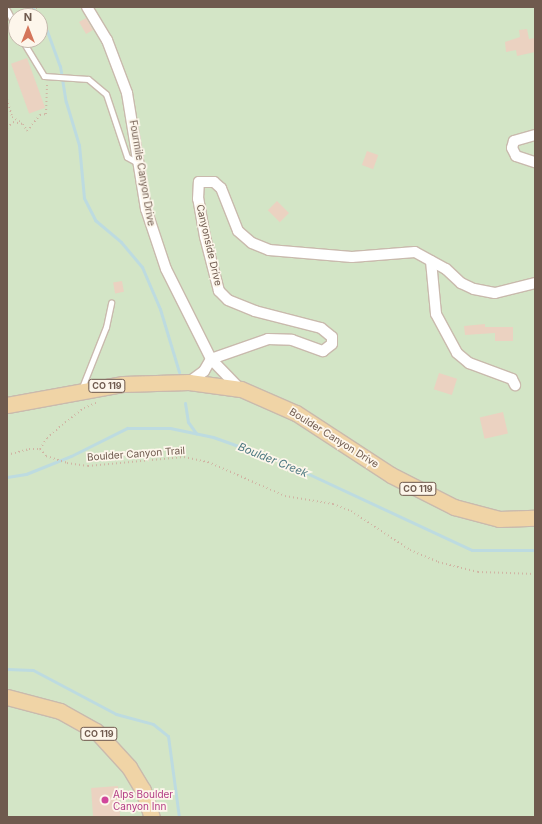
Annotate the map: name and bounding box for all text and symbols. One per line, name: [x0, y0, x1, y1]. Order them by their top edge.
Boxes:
north arrow: [8, 8, 48, 48]
text: N: [24, 10, 32, 24]
street label: Fourmile Canyon Drive: [127, 119, 157, 227]
street label: Canyonside Drive: [194, 203, 224, 287]
road number: CO 119: [88, 379, 126, 393]
street label: Boulder Canyon Drive: [287, 406, 381, 470]
water label: Boulder Creek: [236, 440, 310, 480]
street label: Boulder Canyon Trail: [87, 445, 185, 463]
road number: CO 119: [399, 482, 437, 496]
road number: CO 119: [80, 727, 118, 741]
place label: Alps Boulder Canyon Inn: [113, 788, 173, 812]
marker: Alps Boulder Canyon Inn: [100, 795, 110, 805]

